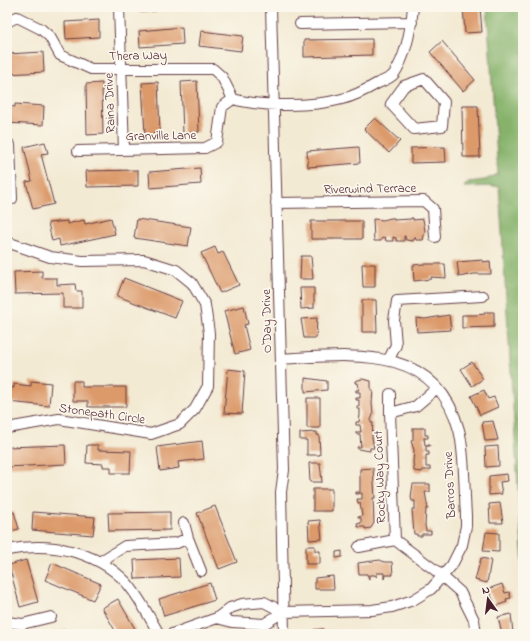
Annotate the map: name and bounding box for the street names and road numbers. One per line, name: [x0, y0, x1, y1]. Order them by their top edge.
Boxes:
street label: Thera Way: [109, 46, 167, 67]
street label: Raina Drive: [99, 72, 121, 134]
street label: Granville Lane: [126, 126, 197, 146]
street label: Riverwind Terrace: [324, 179, 417, 199]
street label: O'Day Drive: [257, 289, 278, 353]
street label: Stonepath Circle: [58, 399, 147, 429]
street label: Rocky Way Court: [369, 429, 392, 524]
street label: Barros Drive: [439, 451, 461, 520]

